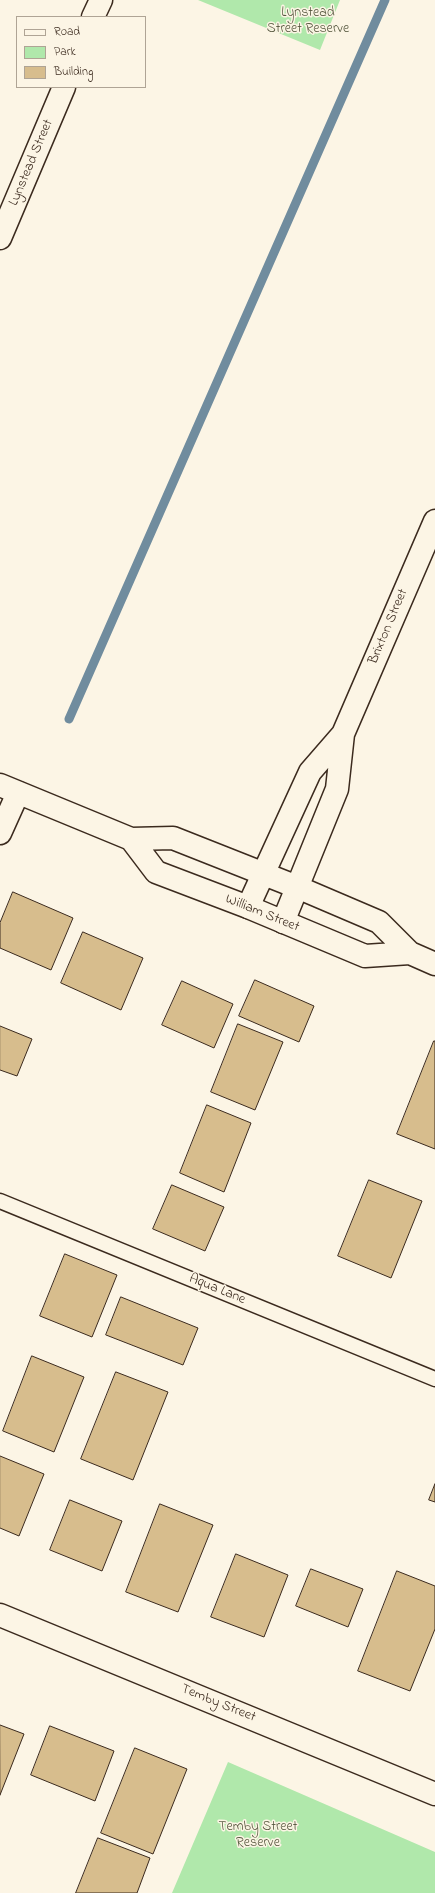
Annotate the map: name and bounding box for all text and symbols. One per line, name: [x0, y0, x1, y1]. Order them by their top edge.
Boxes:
park label: Lynstead Street Reserve: [267, 6, 349, 38]
legend: [16, 16, 146, 88]
text: Road: [54, 23, 80, 41]
text: Park: [54, 43, 76, 61]
text: Building: [54, 63, 93, 81]
street label: Lynstead Street: [6, 117, 58, 209]
street label: Brixton Street: [366, 587, 412, 667]
street label: William Street: [222, 892, 302, 936]
street label: Aqua Lane: [186, 1271, 248, 1309]
street label: Temby Street: [178, 1681, 258, 1727]
park label: Temby Street Reserve: [218, 1820, 298, 1852]

